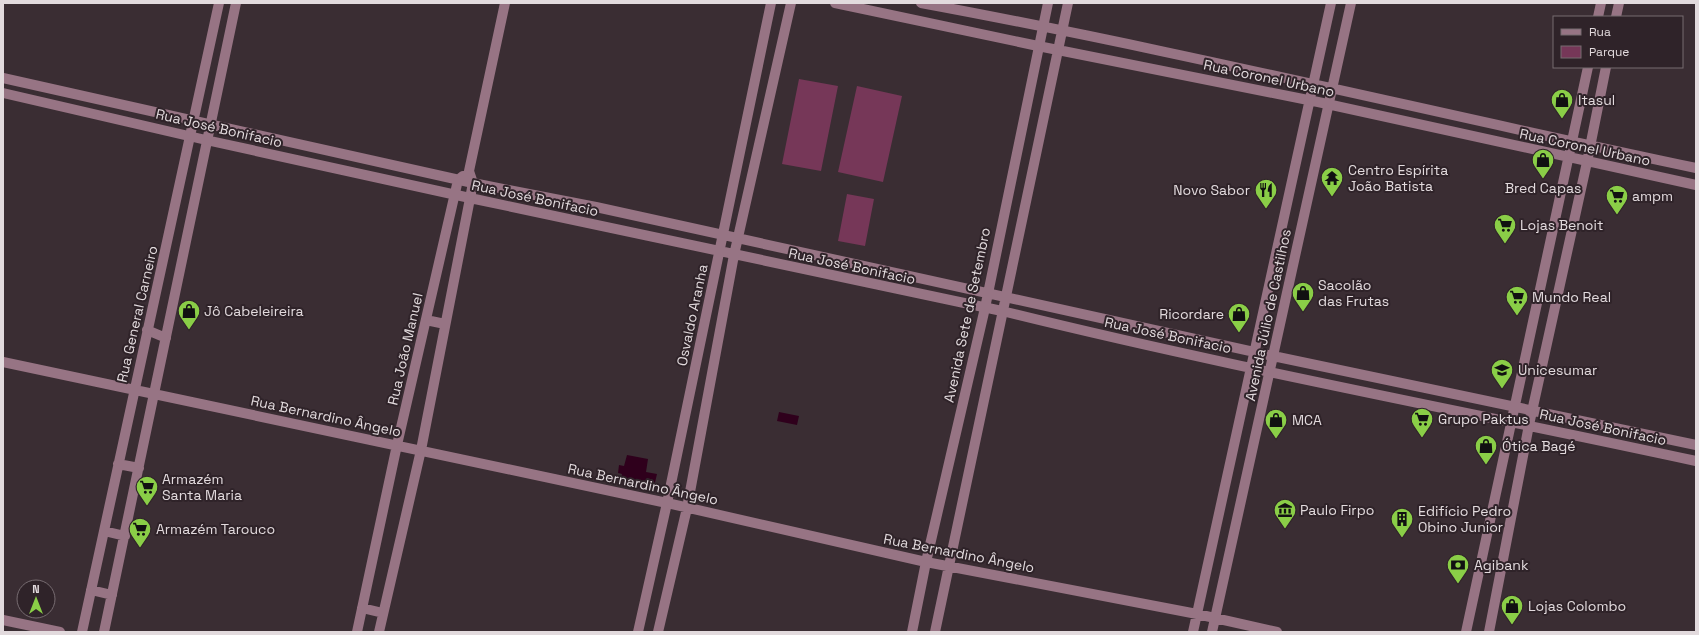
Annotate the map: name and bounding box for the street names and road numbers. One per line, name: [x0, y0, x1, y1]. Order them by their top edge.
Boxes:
street label: Rua Coronel Urbano: [1202, 55, 1336, 101]
street label: Rua José Bonifacio: [154, 105, 284, 151]
street label: Rua Coronel Urbano: [1518, 124, 1652, 170]
street label: Rua José Bonifacio: [470, 176, 600, 220]
street label: Avenida Sete de Setembro: [940, 226, 994, 404]
street label: Avenida Júlio de Castilhos: [1241, 227, 1295, 403]
street label: Rua General Carneiro: [112, 244, 162, 384]
street label: Rua José Bonifacio: [787, 244, 917, 288]
street label: Osvaldo Aranha: [672, 263, 712, 367]
street label: Rua João Manuel: [383, 291, 427, 407]
street label: Rua José Bonifacio: [1103, 313, 1233, 357]
street label: Rua Bernardino Ângelo: [249, 391, 403, 441]
street label: Rua José Bonifacio: [1538, 405, 1668, 449]
street label: Rua Bernardino Ângelo: [566, 459, 720, 509]
street label: Rua Bernardino Ângelo: [882, 530, 1036, 576]

